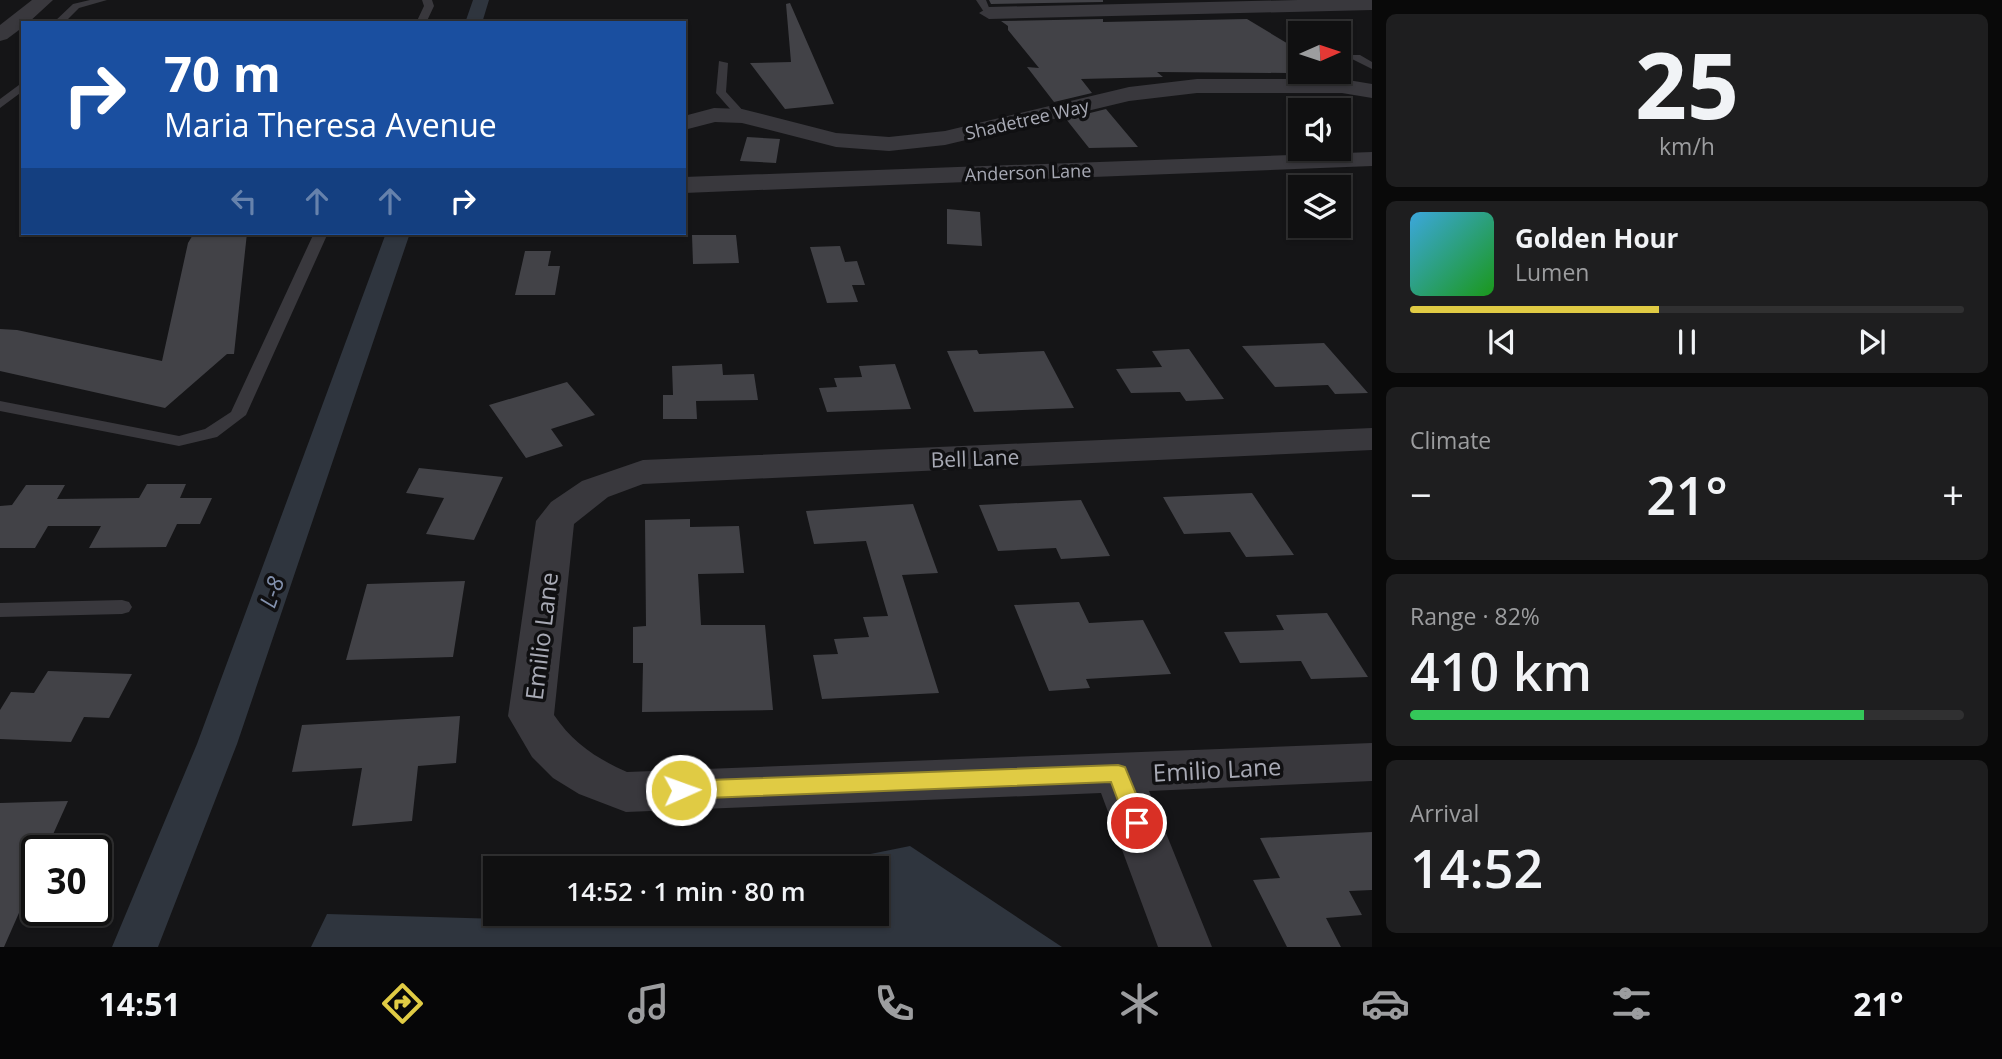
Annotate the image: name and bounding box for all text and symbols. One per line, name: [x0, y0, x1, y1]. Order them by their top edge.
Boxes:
north arrow: [1288, 21, 1351, 84]
map controls: [1288, 21, 1351, 238]
text: 25: [1635, 22, 1739, 146]
text: 70 m: [164, 40, 281, 106]
icon: right: [49, 49, 140, 140]
street label: Shadetree Way: [963, 93, 1092, 145]
button: sound: [1288, 98, 1351, 161]
text: Maria Theresa Avenue: [164, 103, 497, 146]
text: km/h: [1659, 130, 1715, 162]
street label: Anderson Lane: [964, 158, 1092, 186]
button: layers: [1288, 175, 1351, 238]
icon: left: [225, 182, 263, 220]
icon: ahead: [298, 182, 336, 220]
icon: ahead: [371, 182, 409, 220]
icon: right: [444, 182, 482, 220]
text: Golden Hour: [1515, 220, 1678, 256]
text: Lumen: [1515, 256, 1589, 288]
icon: previous: [1483, 323, 1521, 361]
icon: pause: [1668, 323, 1706, 361]
icon: next: [1853, 323, 1891, 361]
text: Climate: [1410, 424, 1491, 456]
street label: Bell Lane: [930, 442, 1020, 474]
text: 21°: [1646, 459, 1728, 530]
text: −: [1410, 468, 1432, 520]
text: +: [1942, 468, 1964, 520]
street label: Emilio Lane: [517, 570, 565, 702]
water label: L-8: [251, 572, 291, 612]
text: Range · 82%: [1410, 600, 1540, 632]
text: 410 km: [1410, 635, 1592, 706]
street label: Emilio Lane: [1152, 749, 1282, 789]
position arrow: [644, 753, 718, 827]
pin: [1107, 793, 1167, 853]
text: Arrival: [1410, 797, 1479, 829]
icon: arrive: [1118, 804, 1156, 842]
text: 14:52: [1410, 832, 1543, 903]
speed limit sign: 30: [21, 835, 112, 926]
text: 14:52 · 1 min · 80 m: [566, 873, 806, 909]
icon: directions: [378, 979, 427, 1028]
icon: music: [624, 979, 673, 1028]
icon: phone: [870, 979, 919, 1028]
icon: climate: [1115, 979, 1164, 1028]
icon: car: [1361, 979, 1410, 1028]
icon: filters: [1607, 979, 1656, 1028]
text: 14:51: [98, 982, 181, 1025]
text: 21°: [1853, 982, 1904, 1025]

